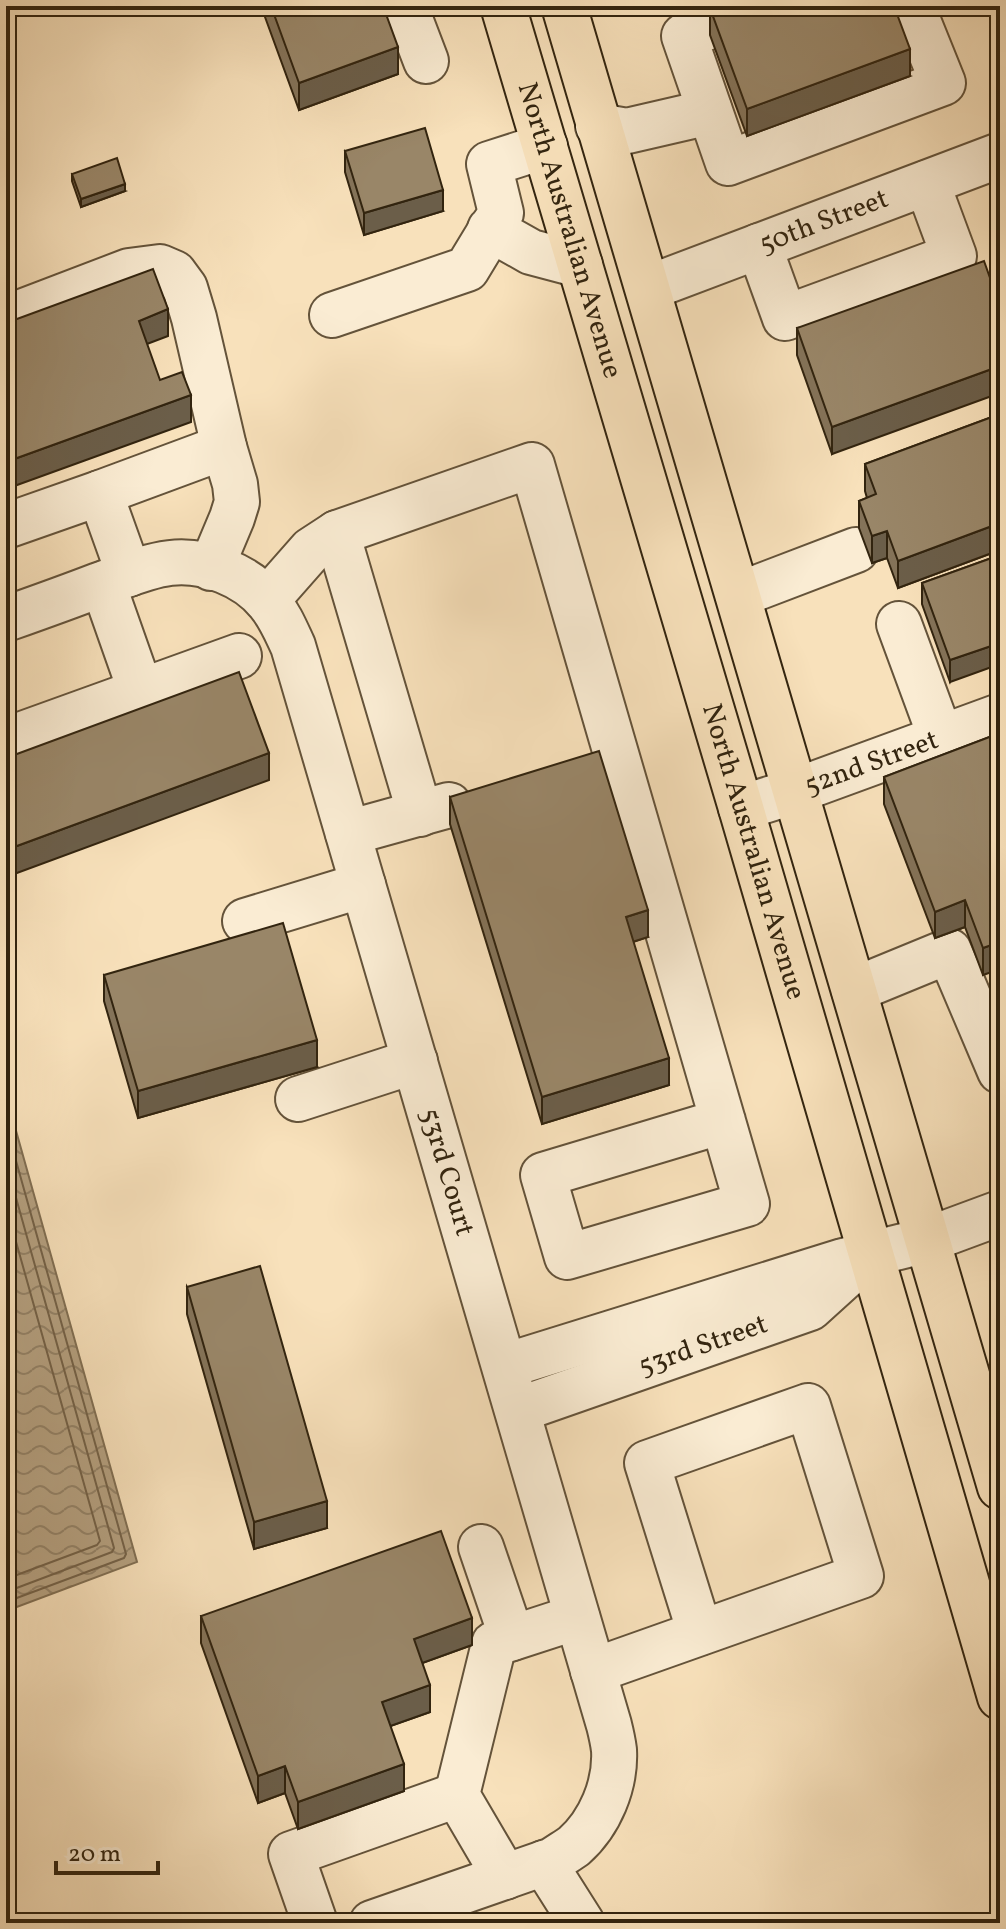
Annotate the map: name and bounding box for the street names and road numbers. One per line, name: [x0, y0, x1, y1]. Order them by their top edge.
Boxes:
street label: North Australian Avenue: [507, 78, 632, 383]
street label: 50th Street: [754, 179, 894, 264]
street label: North Australian Avenue: [692, 699, 815, 1004]
street label: 52nd Street: [799, 721, 944, 805]
street label: 53rd Court: [410, 1103, 484, 1241]
street label: 53rd Street: [633, 1305, 773, 1386]

